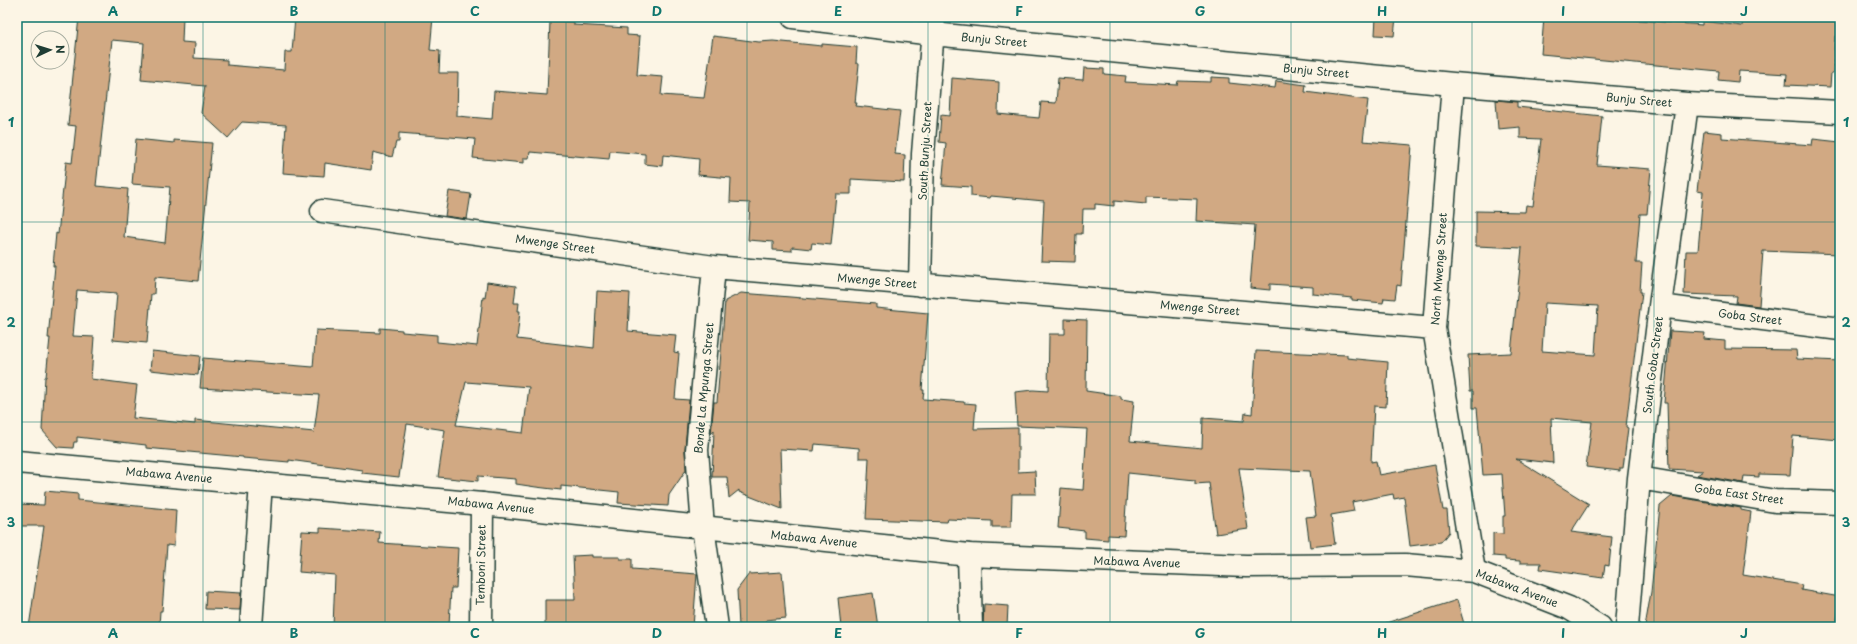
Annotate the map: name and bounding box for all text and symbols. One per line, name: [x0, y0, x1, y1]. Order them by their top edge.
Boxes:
text: A: [108, 1, 118, 20]
text: B: [290, 1, 299, 20]
text: C: [470, 1, 480, 20]
text: D: [652, 1, 662, 20]
text: E: [834, 1, 842, 20]
text: F: [1015, 1, 1023, 20]
text: G: [1195, 1, 1205, 20]
text: H: [1377, 1, 1387, 20]
text: I: [1561, 1, 1565, 20]
text: J: [1740, 1, 1748, 20]
street label: Bunju Street: [960, 28, 1028, 51]
north arrow: [30, 30, 70, 70]
text: N: [52, 44, 69, 54]
street label: Bunju Street: [1282, 59, 1350, 82]
street label: Bunju Street: [1605, 88, 1673, 111]
street label: South Bunju Street: [913, 101, 936, 201]
text: 1: [8, 112, 14, 131]
text: 1: [1843, 112, 1849, 131]
street label: North Mwenge Street: [1426, 212, 1451, 326]
street label: Mwenge Street: [514, 230, 596, 258]
street label: Mwenge Street: [836, 269, 918, 293]
street label: Mwenge Street: [1159, 296, 1241, 320]
street label: Goba Street: [1717, 304, 1783, 329]
text: 2: [6, 312, 16, 331]
text: 2: [1841, 312, 1851, 331]
street label: South Goba Street: [1638, 315, 1667, 415]
street label: Bonde La Mpunga Street: [689, 321, 718, 454]
street label: Mabawa Avenue: [125, 462, 213, 487]
street label: Goba East Street: [1693, 479, 1785, 508]
street label: Mabawa Avenue: [447, 492, 535, 518]
text: 3: [7, 512, 16, 531]
text: 3: [1842, 512, 1851, 531]
street label: Temboni Street: [471, 524, 490, 605]
street label: Mabawa Avenue: [770, 526, 858, 552]
street label: Mabawa Avenue: [1093, 551, 1181, 572]
street label: Mabawa Avenue: [1474, 564, 1561, 611]
text: A: [108, 623, 118, 642]
text: B: [290, 623, 299, 642]
text: C: [470, 623, 480, 642]
text: D: [652, 623, 662, 642]
text: E: [834, 623, 842, 642]
text: F: [1015, 623, 1023, 642]
text: G: [1195, 623, 1205, 642]
text: H: [1377, 623, 1387, 642]
text: I: [1561, 623, 1565, 642]
text: J: [1740, 623, 1748, 642]

